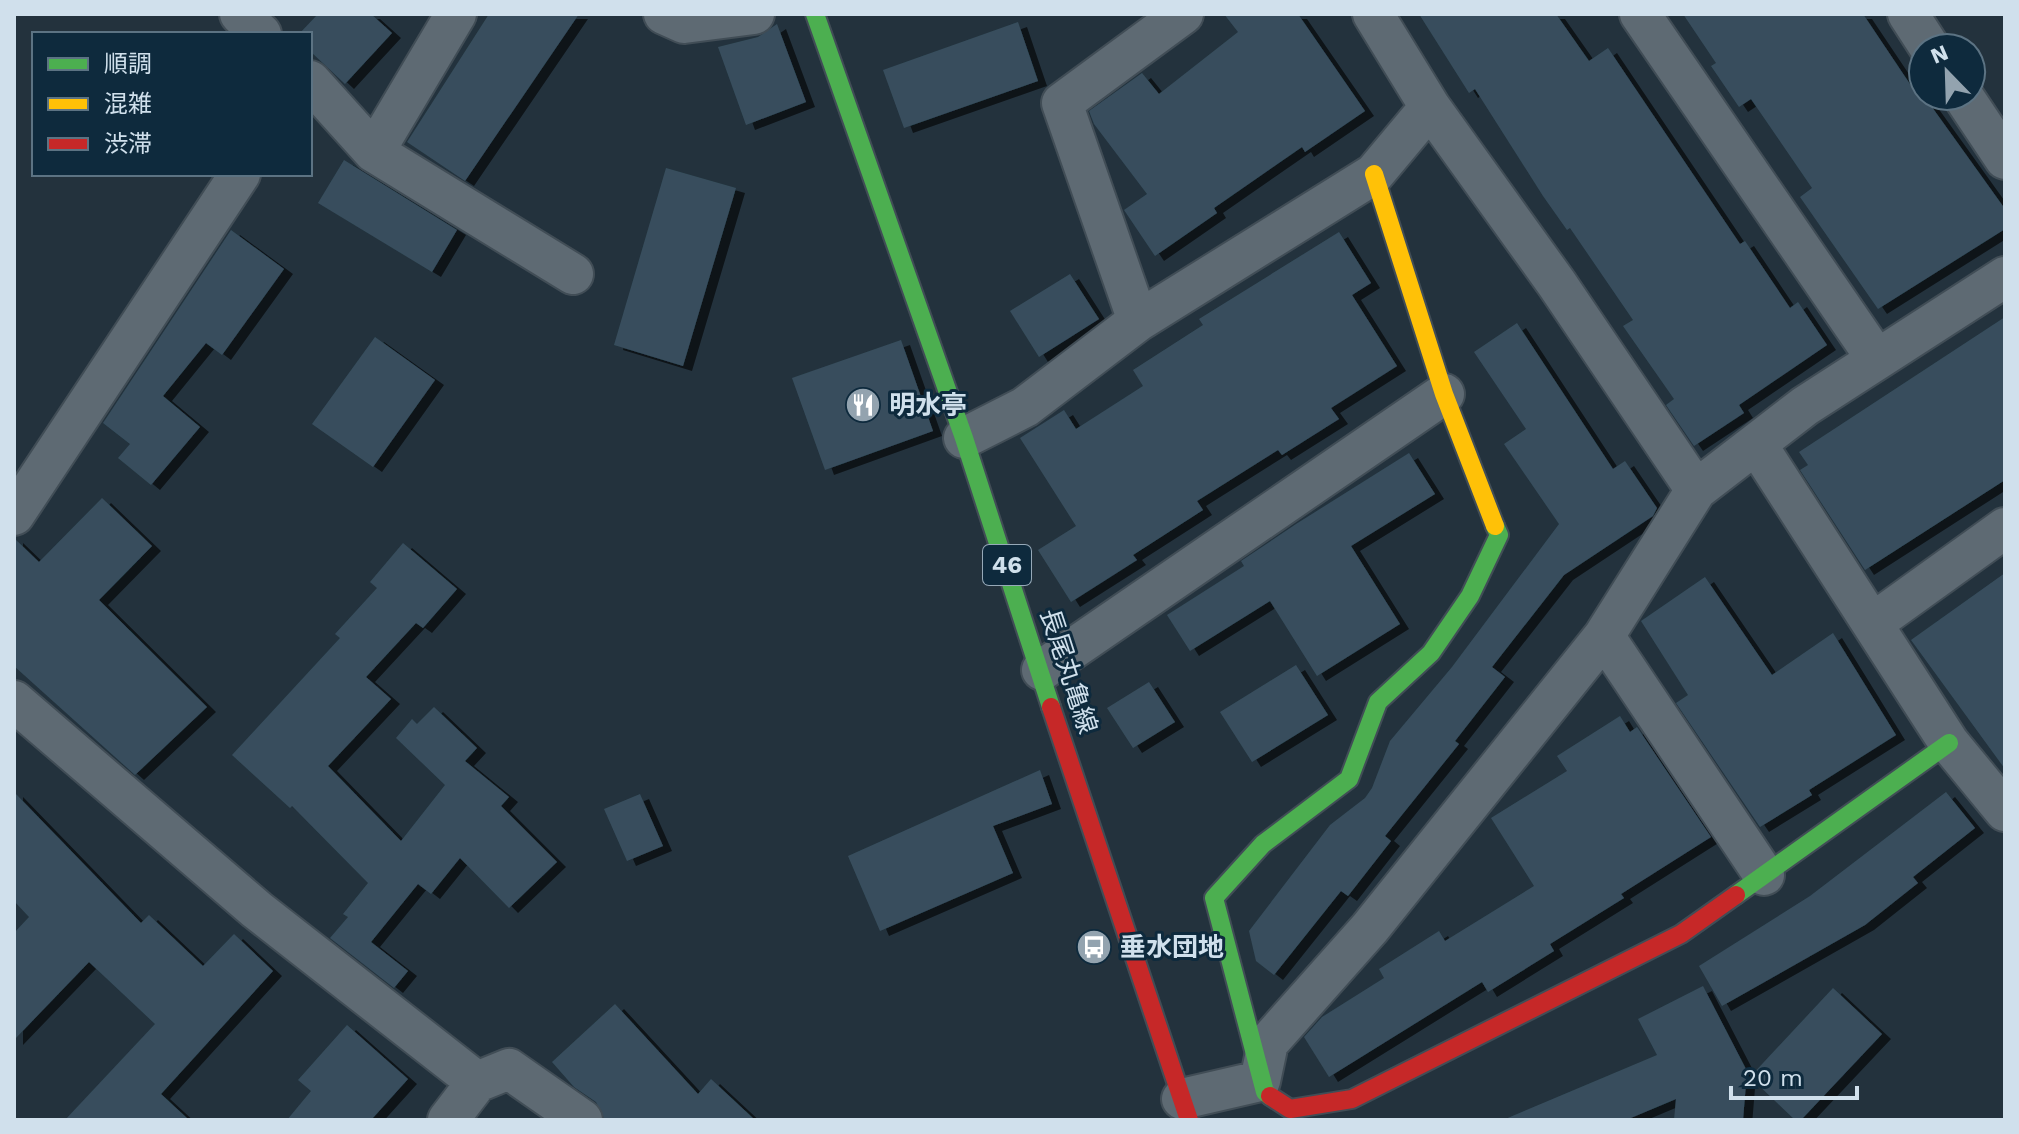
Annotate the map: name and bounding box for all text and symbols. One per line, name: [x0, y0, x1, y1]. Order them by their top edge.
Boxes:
legend: [32, 32, 312, 176]
north arrow: [1907, 32, 1987, 112]
text: N: [1927, 39, 1952, 69]
text: 順調: [104, 50, 152, 78]
text: 混雑: [104, 90, 152, 118]
text: 渋滞: [104, 130, 152, 158]
restaurant icon: 明水亭: [844, 386, 882, 424]
place label: 明水亭: [889, 390, 967, 420]
road number: 46: [983, 545, 1031, 585]
street label: 長尾丸亀線: [1035, 605, 1103, 737]
bus stop icon: 垂水団地: [1075, 928, 1113, 966]
place label: 垂水団地: [1120, 932, 1224, 962]
scale bar: [1731, 1050, 1857, 1100]
text: 20 m: [1743, 1064, 1803, 1092]

